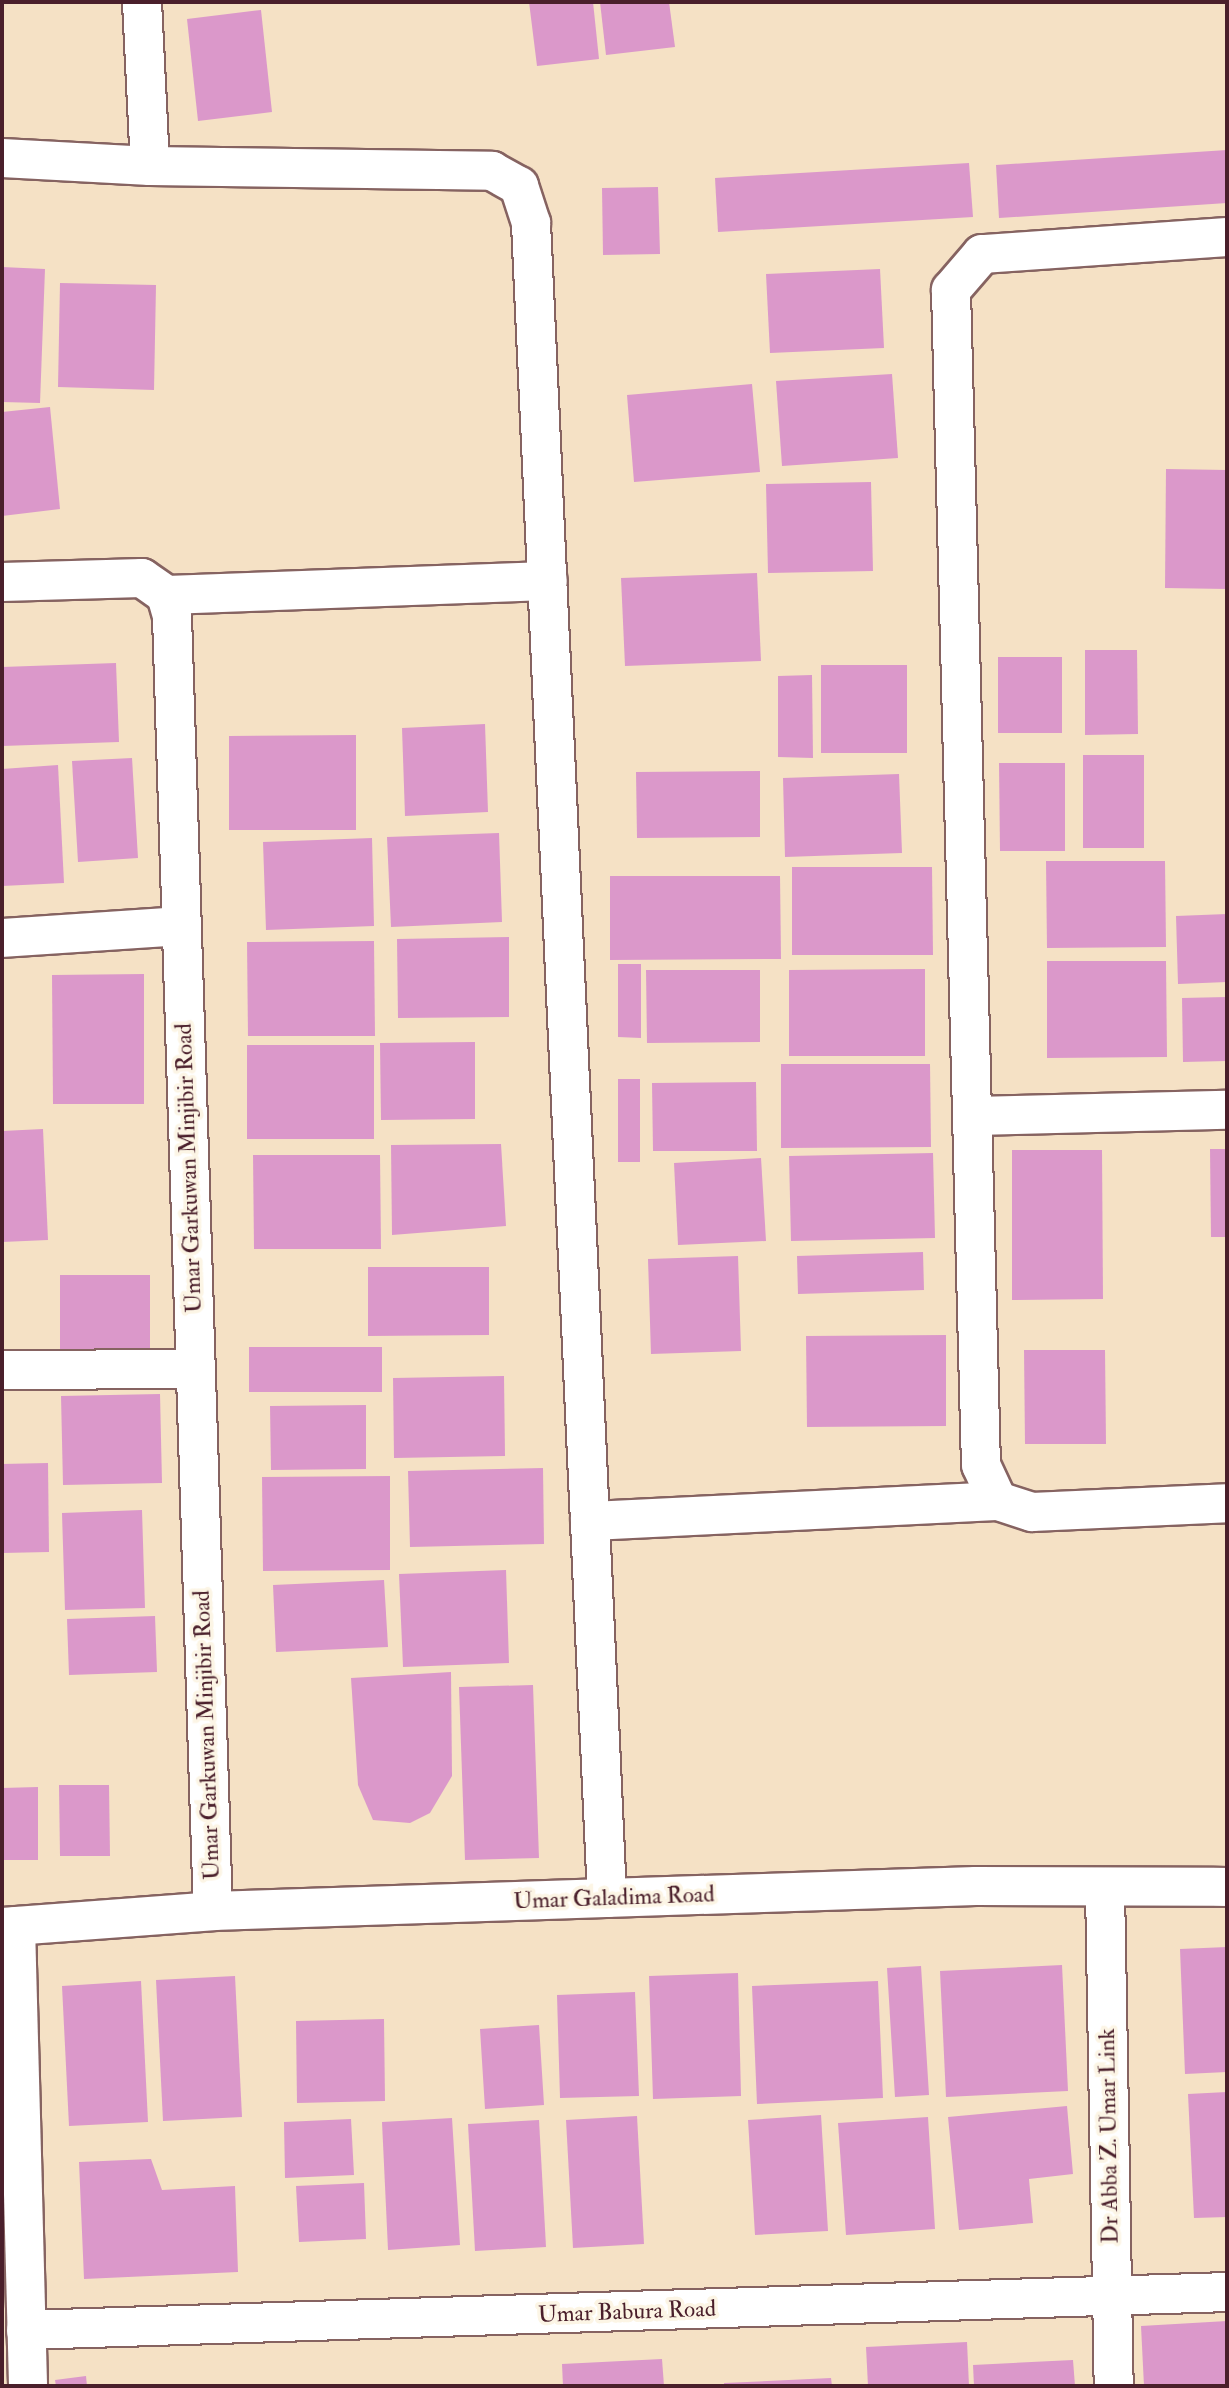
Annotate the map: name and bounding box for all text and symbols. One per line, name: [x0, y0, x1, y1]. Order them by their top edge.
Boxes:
street label: Umar Garkuwan Minjibir Road: [170, 1023, 208, 1313]
street label: Umar Garkuwan Minjibir Road: [188, 1590, 226, 1880]
street label: Umar Galadima Road: [513, 1881, 715, 1915]
street label: Dr Abba Z. Umar Link: [1093, 2028, 1125, 2244]
street label: Umar Babura Road: [538, 2295, 716, 2329]

